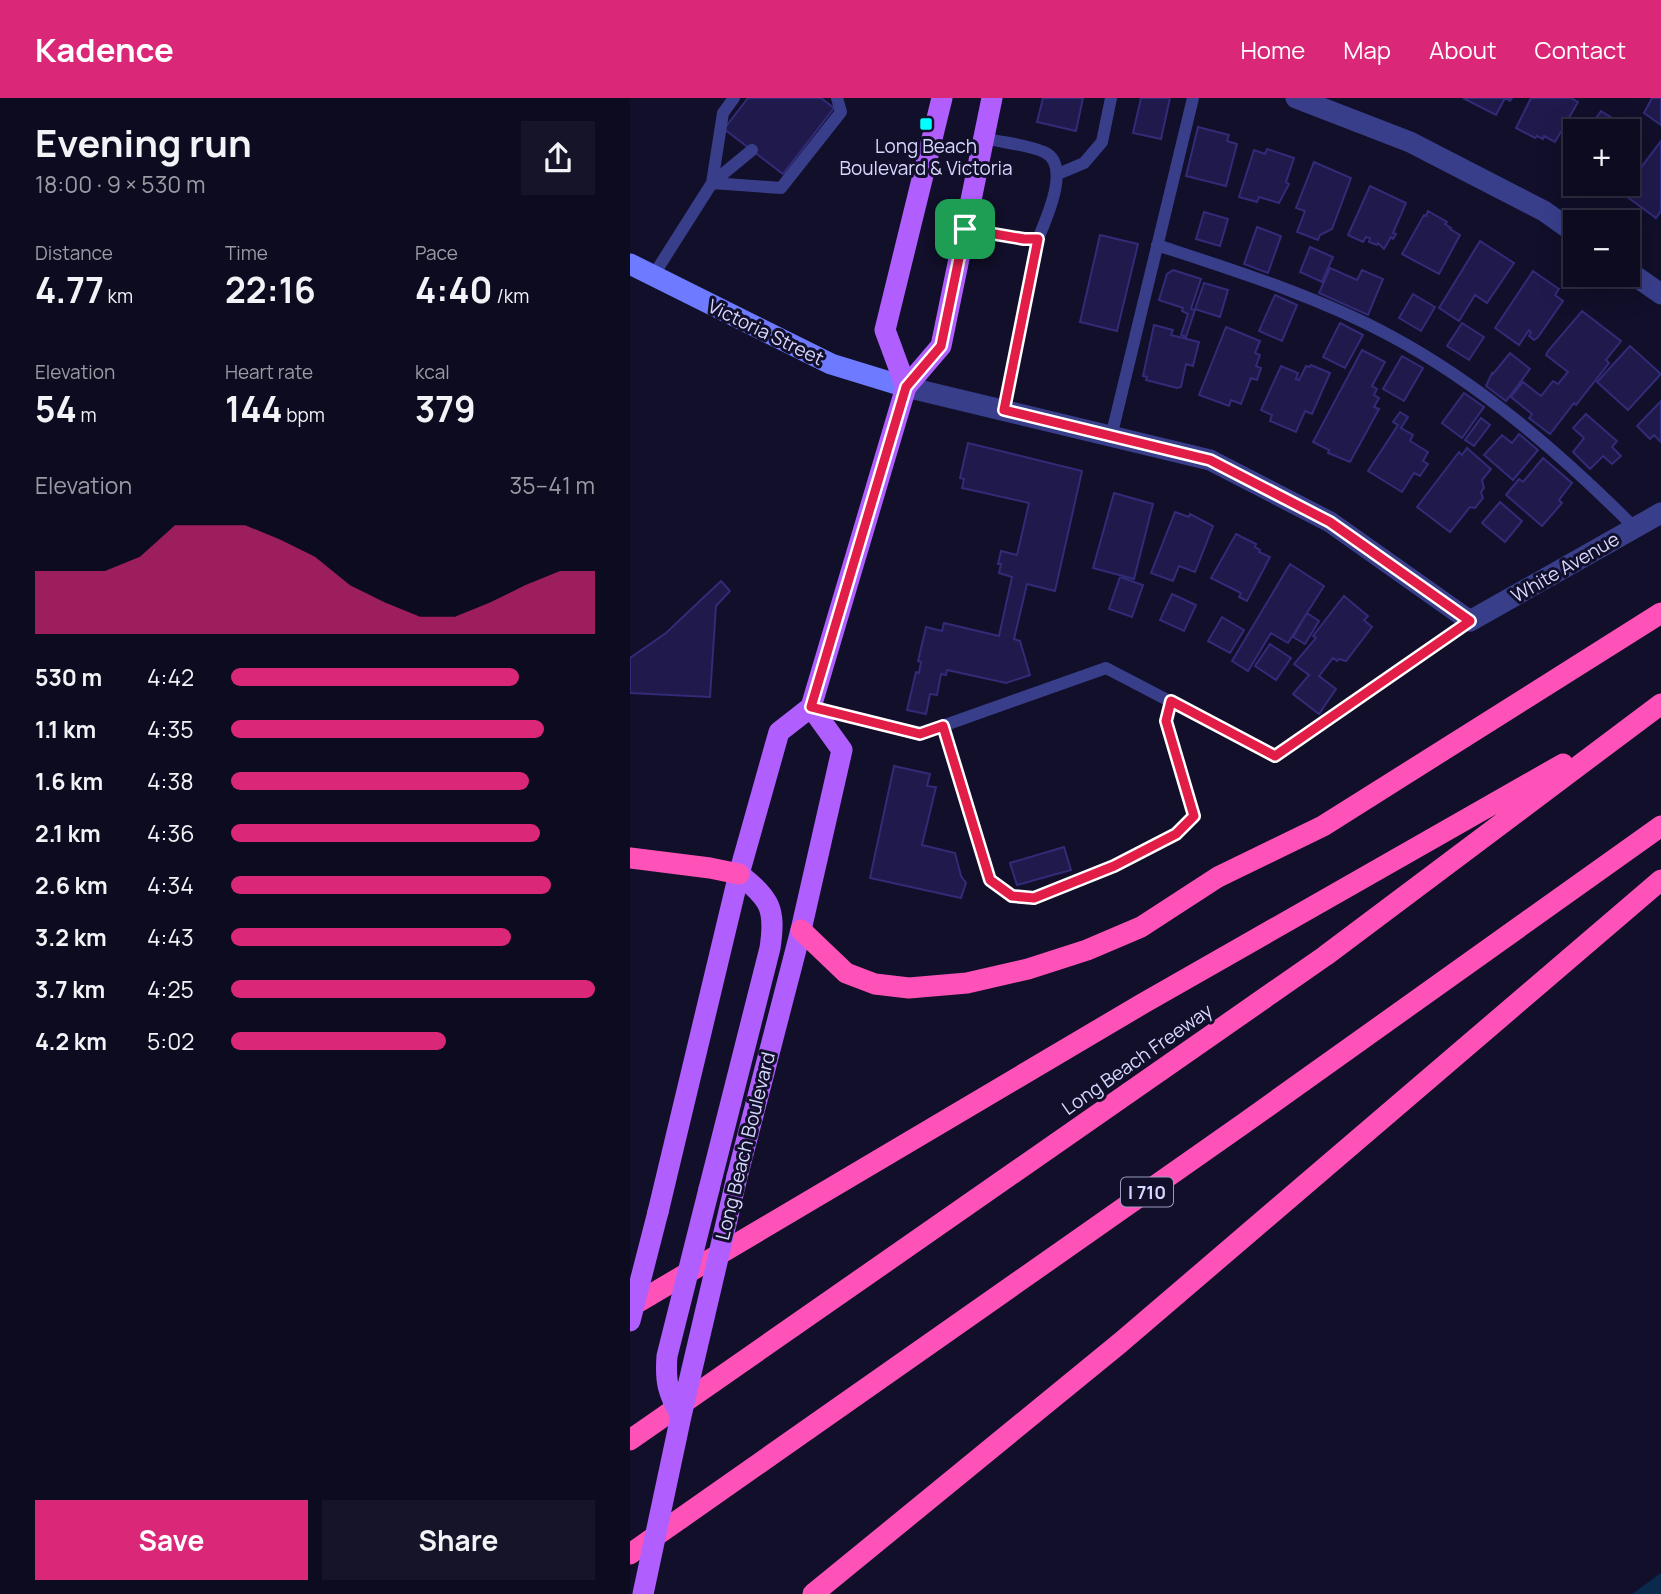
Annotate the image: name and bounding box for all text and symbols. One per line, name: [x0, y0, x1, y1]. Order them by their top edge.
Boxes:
text: Kadence: [35, 27, 174, 72]
text: Home: [1240, 33, 1305, 66]
text: Map: [1343, 33, 1391, 66]
text: About: [1429, 33, 1497, 66]
text: Contact: [1535, 33, 1626, 66]
text: Evening run: [35, 116, 252, 168]
marker: Long Beach Boulevard & Victoria: [918, 116, 934, 132]
map controls: [1563, 119, 1640, 287]
button: +: [1563, 119, 1640, 196]
button: share: [521, 121, 595, 195]
place label: Long Beach Boulevard & Victoria: [839, 133, 1013, 181]
text: 18:00 · 9 × 530 m: [35, 168, 206, 200]
pin: [935, 199, 995, 259]
icon: arrive: [946, 210, 984, 248]
button: −: [1563, 210, 1640, 287]
text: Distance: [35, 240, 113, 266]
text: Time: [225, 240, 268, 266]
text: Pace: [415, 240, 458, 266]
text: 4.77: [35, 266, 104, 314]
text: 22:16: [225, 266, 316, 314]
text: 4:40: [415, 266, 493, 314]
text: km: [104, 283, 133, 309]
text: /km: [493, 283, 529, 309]
street label: Victoria Street: [704, 293, 828, 371]
text: Elevation: [35, 359, 115, 385]
text: Heart rate: [225, 359, 313, 385]
text: kcal: [415, 359, 450, 385]
text: 54: [35, 385, 77, 433]
text: 144: [225, 385, 283, 433]
text: 379: [415, 385, 476, 433]
text: m: [77, 402, 97, 428]
text: bpm: [283, 402, 325, 428]
text: Elevation: [35, 469, 132, 501]
text: 35–41 m: [509, 469, 595, 501]
street label: White Avenue: [1506, 526, 1624, 608]
text: 530 m: [35, 661, 102, 693]
text: 4:42: [147, 661, 194, 693]
text: 1.1 km: [35, 713, 96, 745]
text: 4:35: [147, 713, 193, 745]
text: 1.6 km: [35, 765, 103, 797]
text: 4:38: [147, 765, 194, 797]
text: 2.1 km: [35, 817, 101, 849]
text: 4:36: [147, 817, 194, 849]
text: 2.6 km: [35, 869, 108, 901]
text: 4:34: [147, 869, 194, 901]
text: 3.2 km: [35, 921, 107, 953]
text: 4:43: [147, 921, 194, 953]
text: 3.7 km: [35, 973, 105, 1005]
text: 4:25: [147, 973, 194, 1005]
street label: Long Beach Freeway: [1057, 997, 1217, 1121]
text: 4.2 km: [35, 1025, 107, 1057]
text: 5:02: [147, 1025, 194, 1057]
street label: Long Beach Boulevard: [709, 1049, 781, 1243]
road number: I 710: [1121, 1177, 1173, 1206]
button: Save: [35, 1500, 308, 1580]
button: Share: [322, 1500, 595, 1580]

